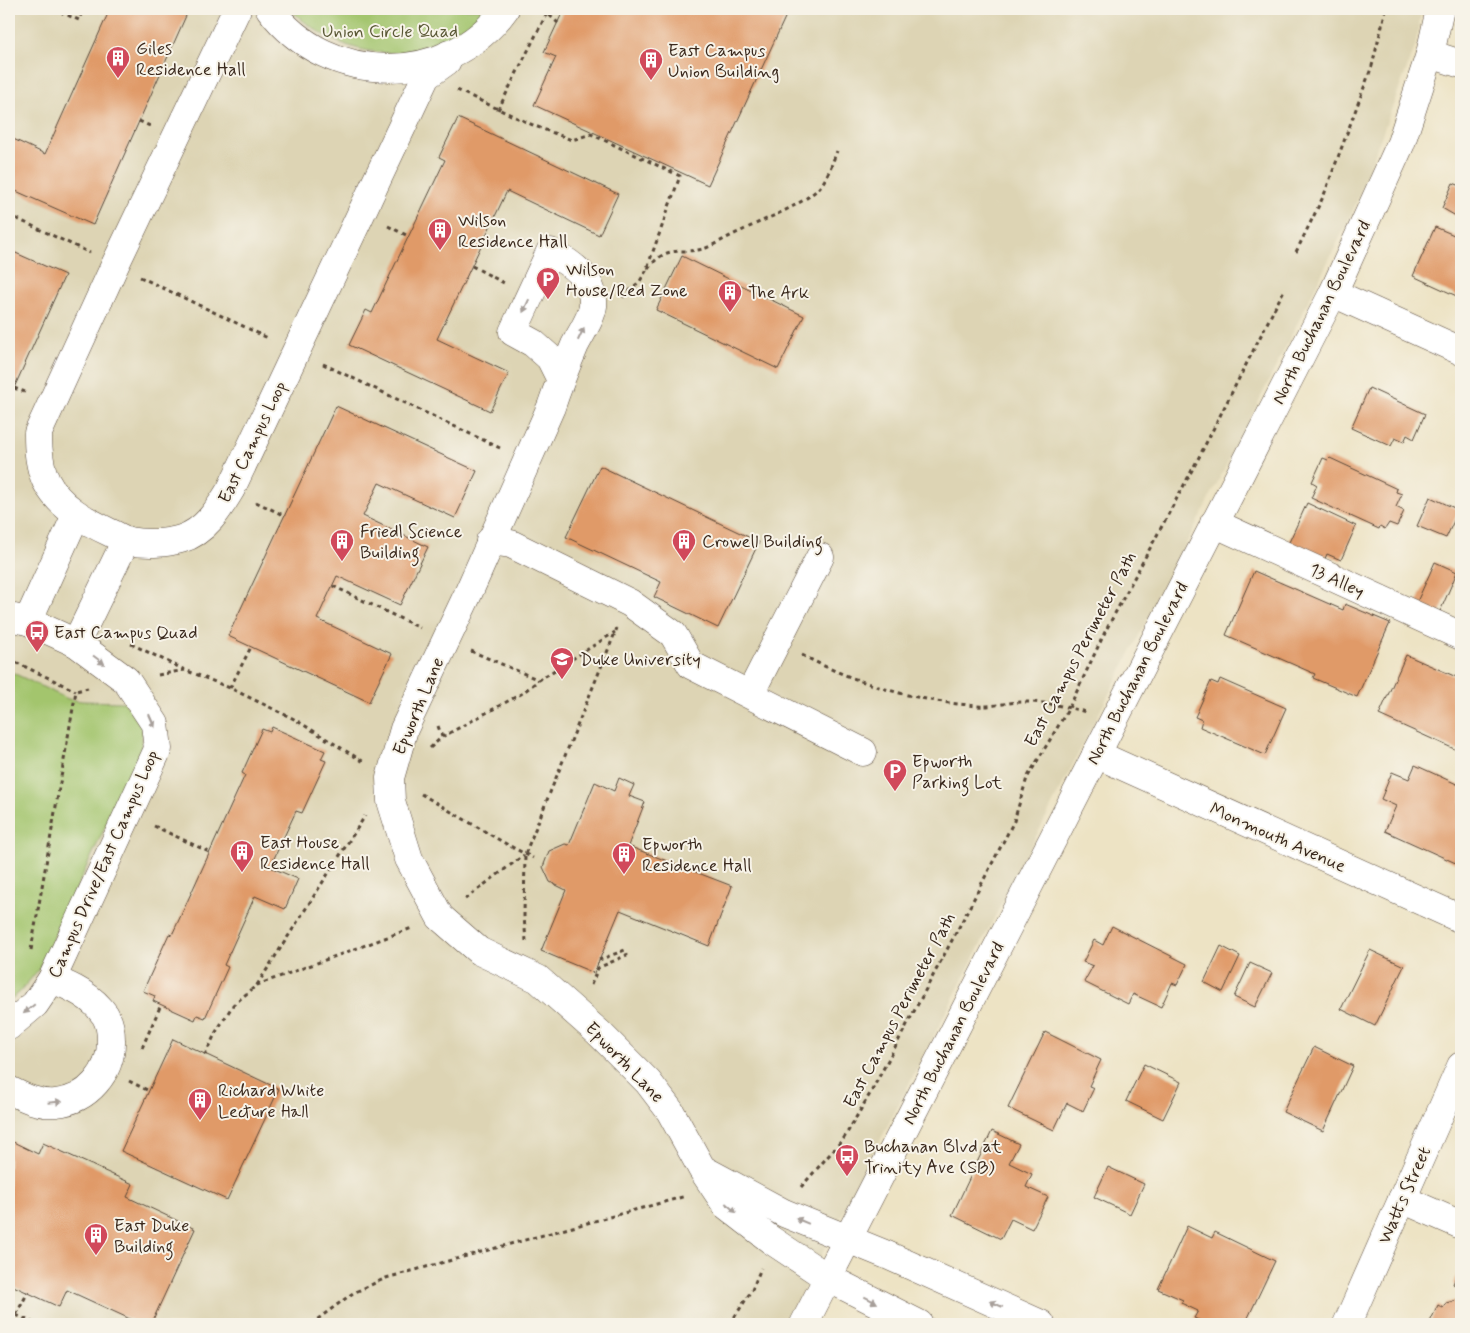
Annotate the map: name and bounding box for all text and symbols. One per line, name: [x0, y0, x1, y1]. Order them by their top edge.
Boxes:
park label: Union Circle Quad: [322, 20, 458, 44]
place label: Giles Residence Hall: [136, 37, 246, 82]
place label: East Campus Union Building: [668, 39, 779, 84]
building icon: Giles Residence Hall: [105, 45, 131, 79]
building icon: East Campus Union Building: [638, 47, 664, 81]
place label: Wilson Residence Hall: [458, 209, 568, 254]
street label: North Buchanan Boulevard: [1267, 216, 1377, 409]
building icon: Wilson Residence Hall: [427, 217, 453, 251]
place label: Wilson House/Red Zone: [566, 258, 688, 303]
parking icon: Wilson House/Red Zone: [535, 266, 561, 300]
building icon: The Ark: [717, 279, 743, 313]
place label: The Ark: [748, 281, 809, 305]
one-way arrow: [521, 299, 529, 313]
one-way arrow: [577, 327, 585, 341]
street label: East Campus Loop: [213, 377, 293, 507]
place label: Friedl Science Building: [360, 520, 462, 567]
building icon: Friedl Science Building: [329, 528, 355, 562]
building icon: Crowell Building: [671, 528, 697, 562]
place label: Crowell Building: [702, 530, 823, 556]
street label: East Campus Perimeter Path: [1019, 548, 1143, 751]
street label: 13 Alley: [1305, 558, 1368, 604]
street label: North Buchanan Boulevard: [1081, 578, 1194, 769]
bus stop icon: East Campus Quad: [24, 619, 50, 653]
place label: East Campus Quad: [54, 621, 198, 645]
school or university icon: Duke University: [549, 646, 575, 680]
place label: Duke University: [580, 648, 701, 672]
street label: Epworth Lane: [388, 654, 450, 759]
one-way arrow: [92, 655, 106, 665]
one-way arrow: [148, 714, 157, 729]
street label: Campus Drive/East Campus Loop: [43, 747, 165, 982]
place label: Epworth Parking Lot: [912, 750, 1003, 797]
parking icon: Epworth Parking Lot: [882, 758, 908, 792]
street label: Monmouth Avenue: [1206, 797, 1350, 879]
place label: East House Residence Hall: [260, 831, 370, 876]
place label: Epworth Residence Hall: [642, 833, 752, 878]
building icon: East House Residence Hall: [229, 839, 255, 873]
building icon: Epworth Residence Hall: [611, 841, 637, 875]
street label: East Campus Perimeter Path: [838, 909, 962, 1112]
street label: North Buchanan Boulevard: [897, 938, 1010, 1129]
one-way arrow: [23, 1003, 35, 1014]
street label: Epworth Lane: [580, 1017, 669, 1108]
place label: Richard White Lecture Hall: [218, 1079, 324, 1124]
building icon: Richard White Lecture Hall: [187, 1087, 213, 1121]
one-way arrow: [47, 1098, 63, 1106]
place label: Buchanan Blvd at Trinity Ave (SB): [864, 1135, 1002, 1180]
bus stop icon: Buchanan Blvd at Trinity Ave (SB): [834, 1143, 860, 1177]
street label: Watts Street: [1373, 1143, 1437, 1248]
one-way arrow: [724, 1202, 736, 1214]
place label: East Duke Building: [114, 1214, 189, 1261]
one-way arrow: [795, 1216, 809, 1224]
building icon: East Duke Building: [83, 1222, 109, 1256]
one-way arrow: [863, 1296, 878, 1304]
one-way arrow: [989, 1300, 1003, 1308]

